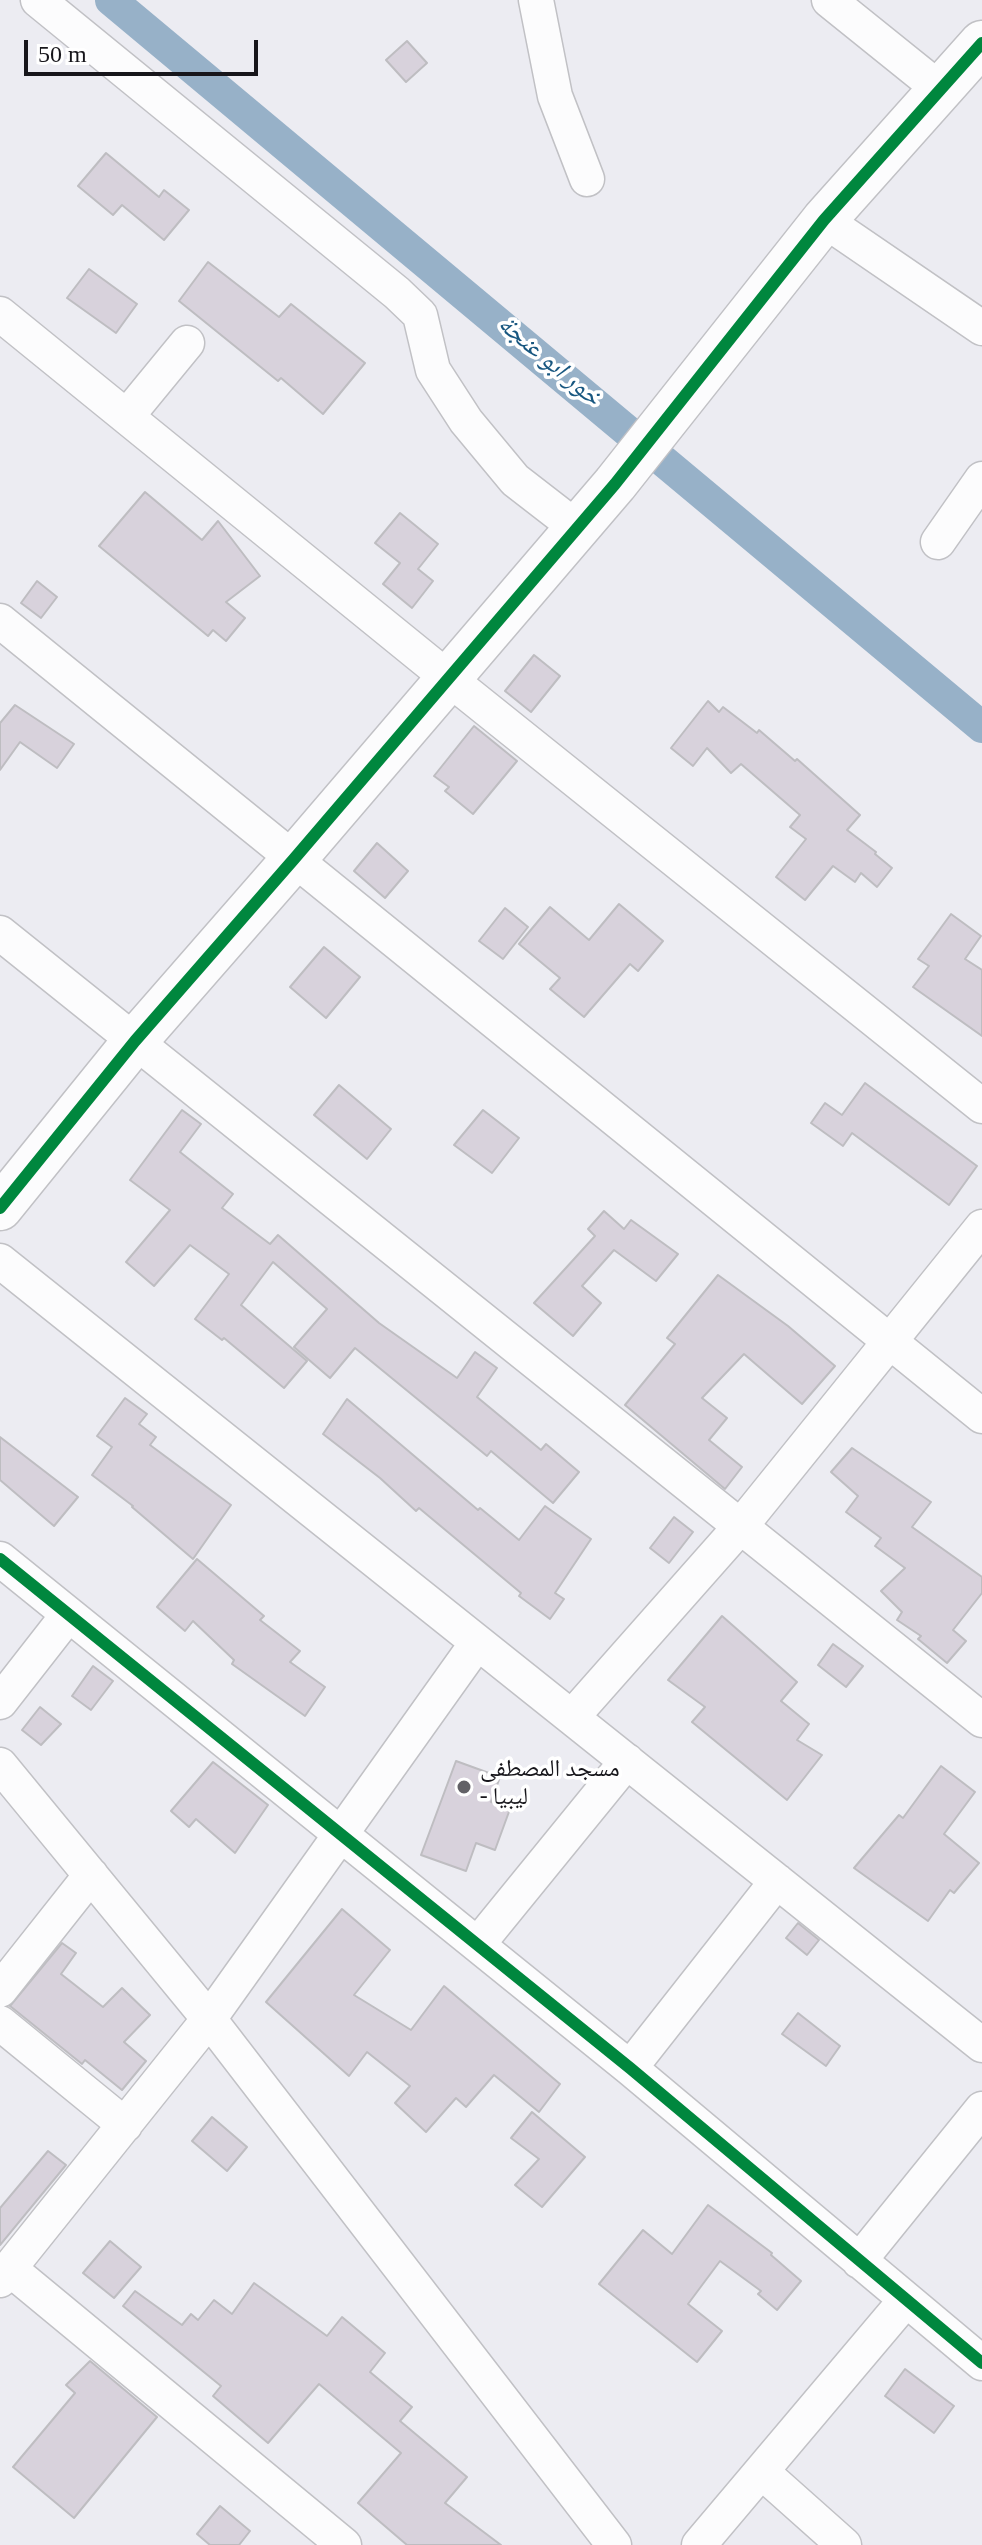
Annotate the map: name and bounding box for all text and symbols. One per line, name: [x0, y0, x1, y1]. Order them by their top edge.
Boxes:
scale bar: [28, 24, 262, 74]
text: 50 m: [38, 41, 87, 67]
water label: خور ابو عنجة: [489, 312, 605, 416]
place label: مسجد المصطفى - ليبيا: [480, 1759, 620, 1815]
marker: مسجد المصطفى - ليبيا: [455, 1778, 473, 1796]

